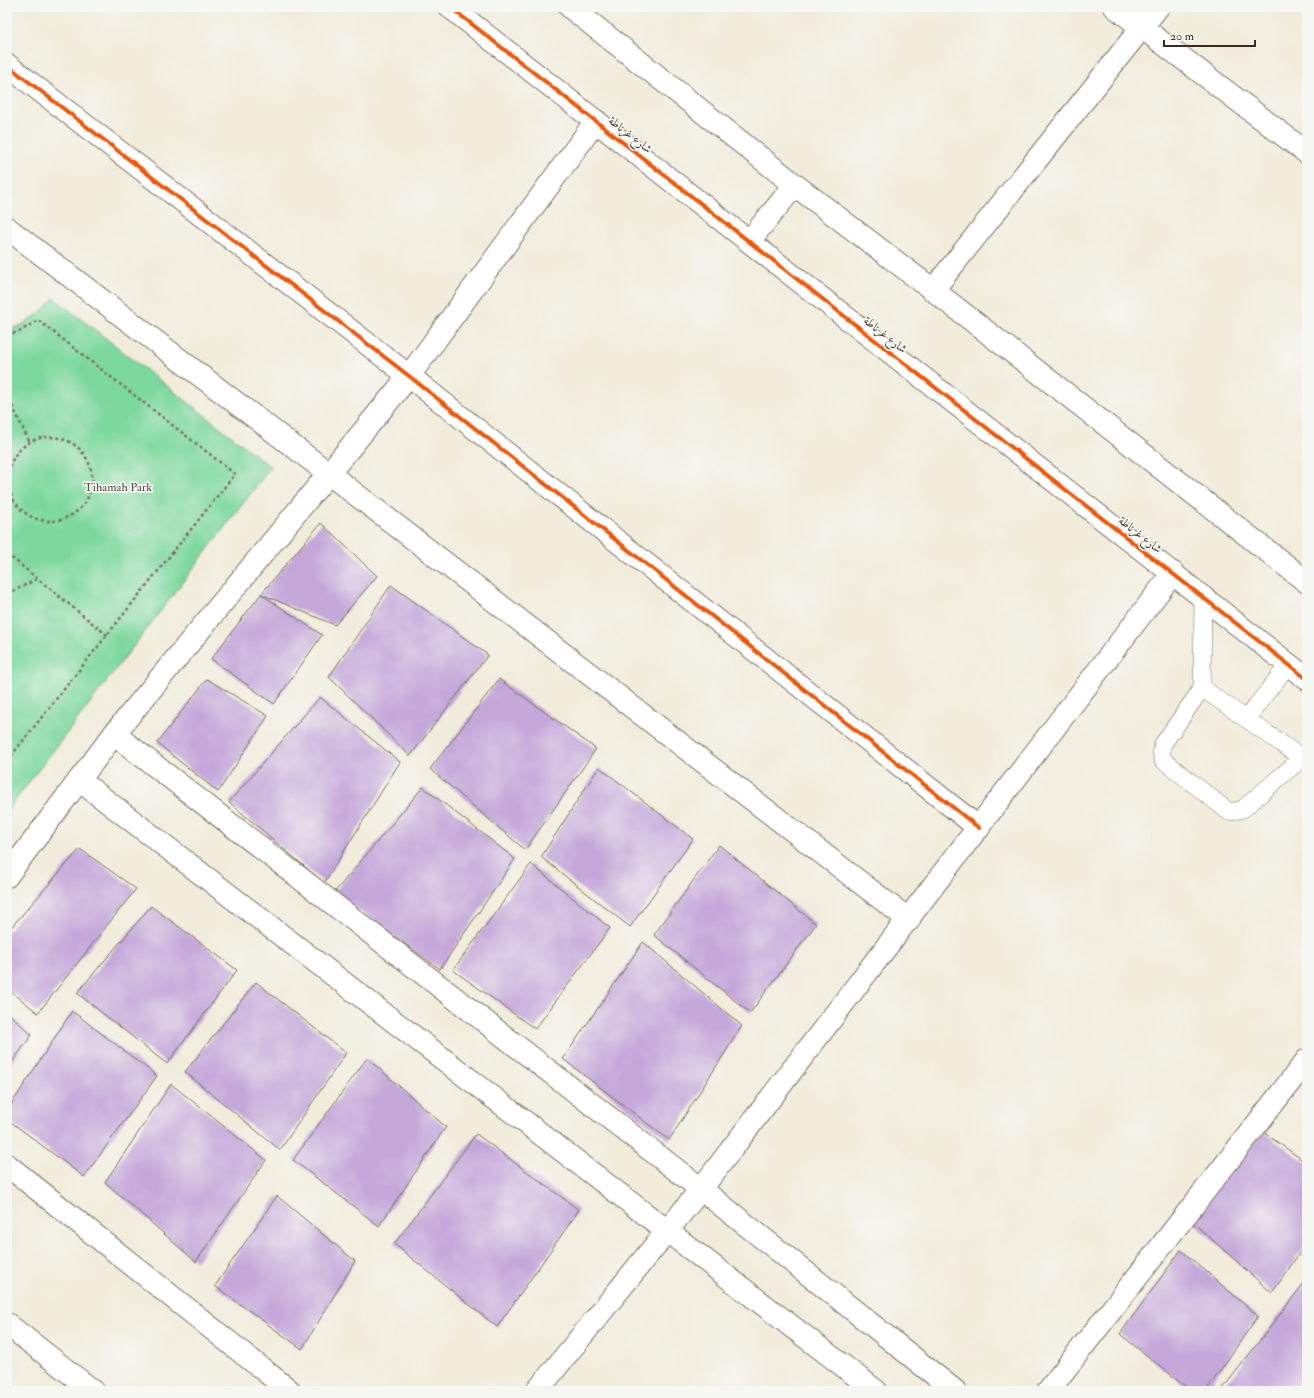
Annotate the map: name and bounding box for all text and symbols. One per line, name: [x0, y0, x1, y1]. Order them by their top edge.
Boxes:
scale bar: [1164, 22, 1255, 48]
text: 20 m: [1170, 29, 1195, 44]
street label: شارع غرناطة: [603, 113, 655, 159]
street label: شارع غرناطة: [858, 313, 910, 359]
park label: Tihamah Park: [84, 480, 152, 495]
street label: شارع غرناطة: [1113, 513, 1165, 559]

